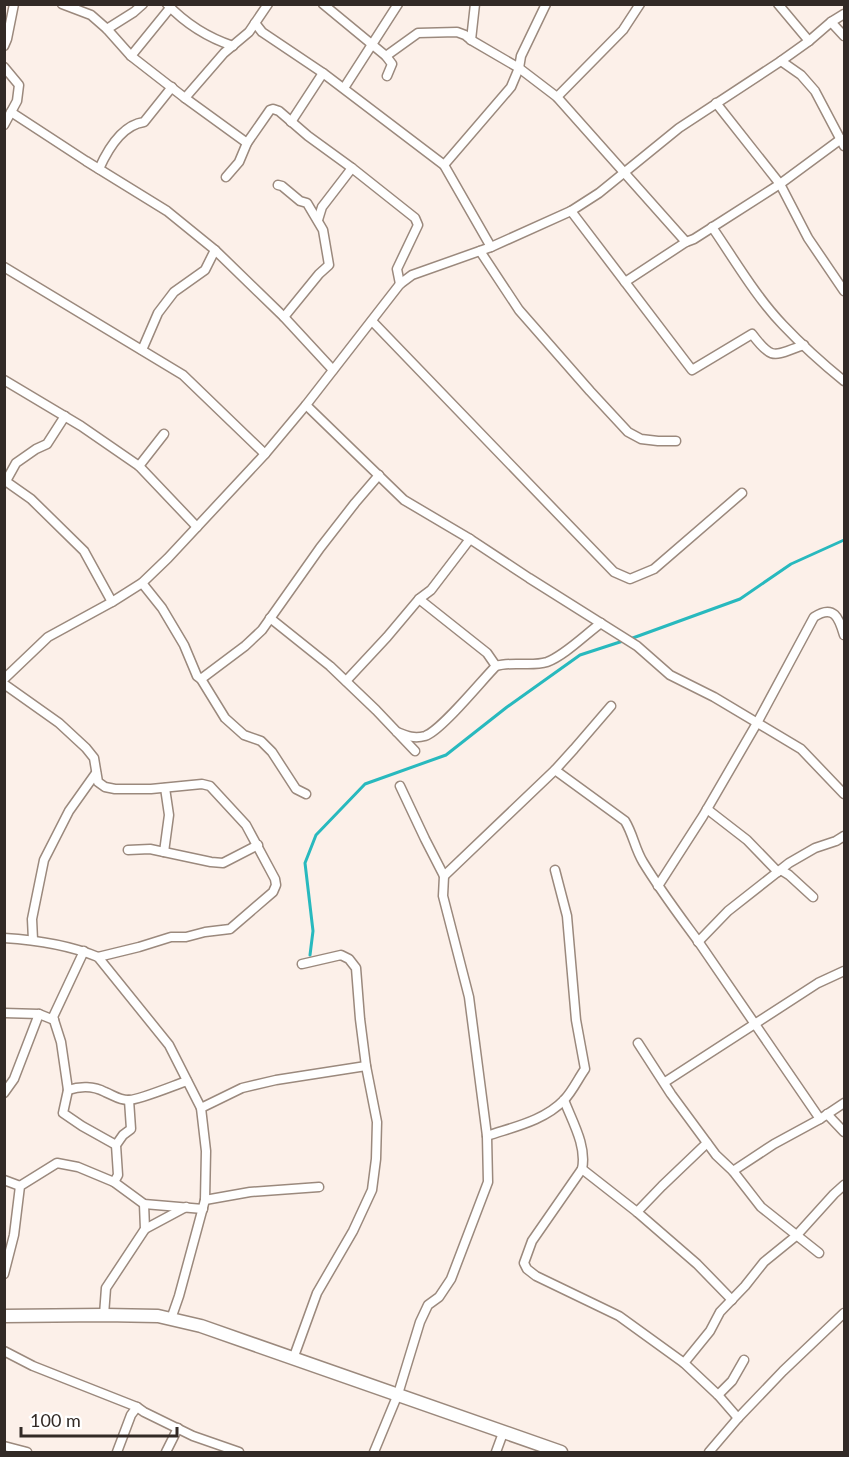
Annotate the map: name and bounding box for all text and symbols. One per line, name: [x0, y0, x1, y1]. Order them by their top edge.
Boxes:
scale bar: [21, 1400, 177, 1438]
text: 100 m: [30, 1409, 81, 1431]

